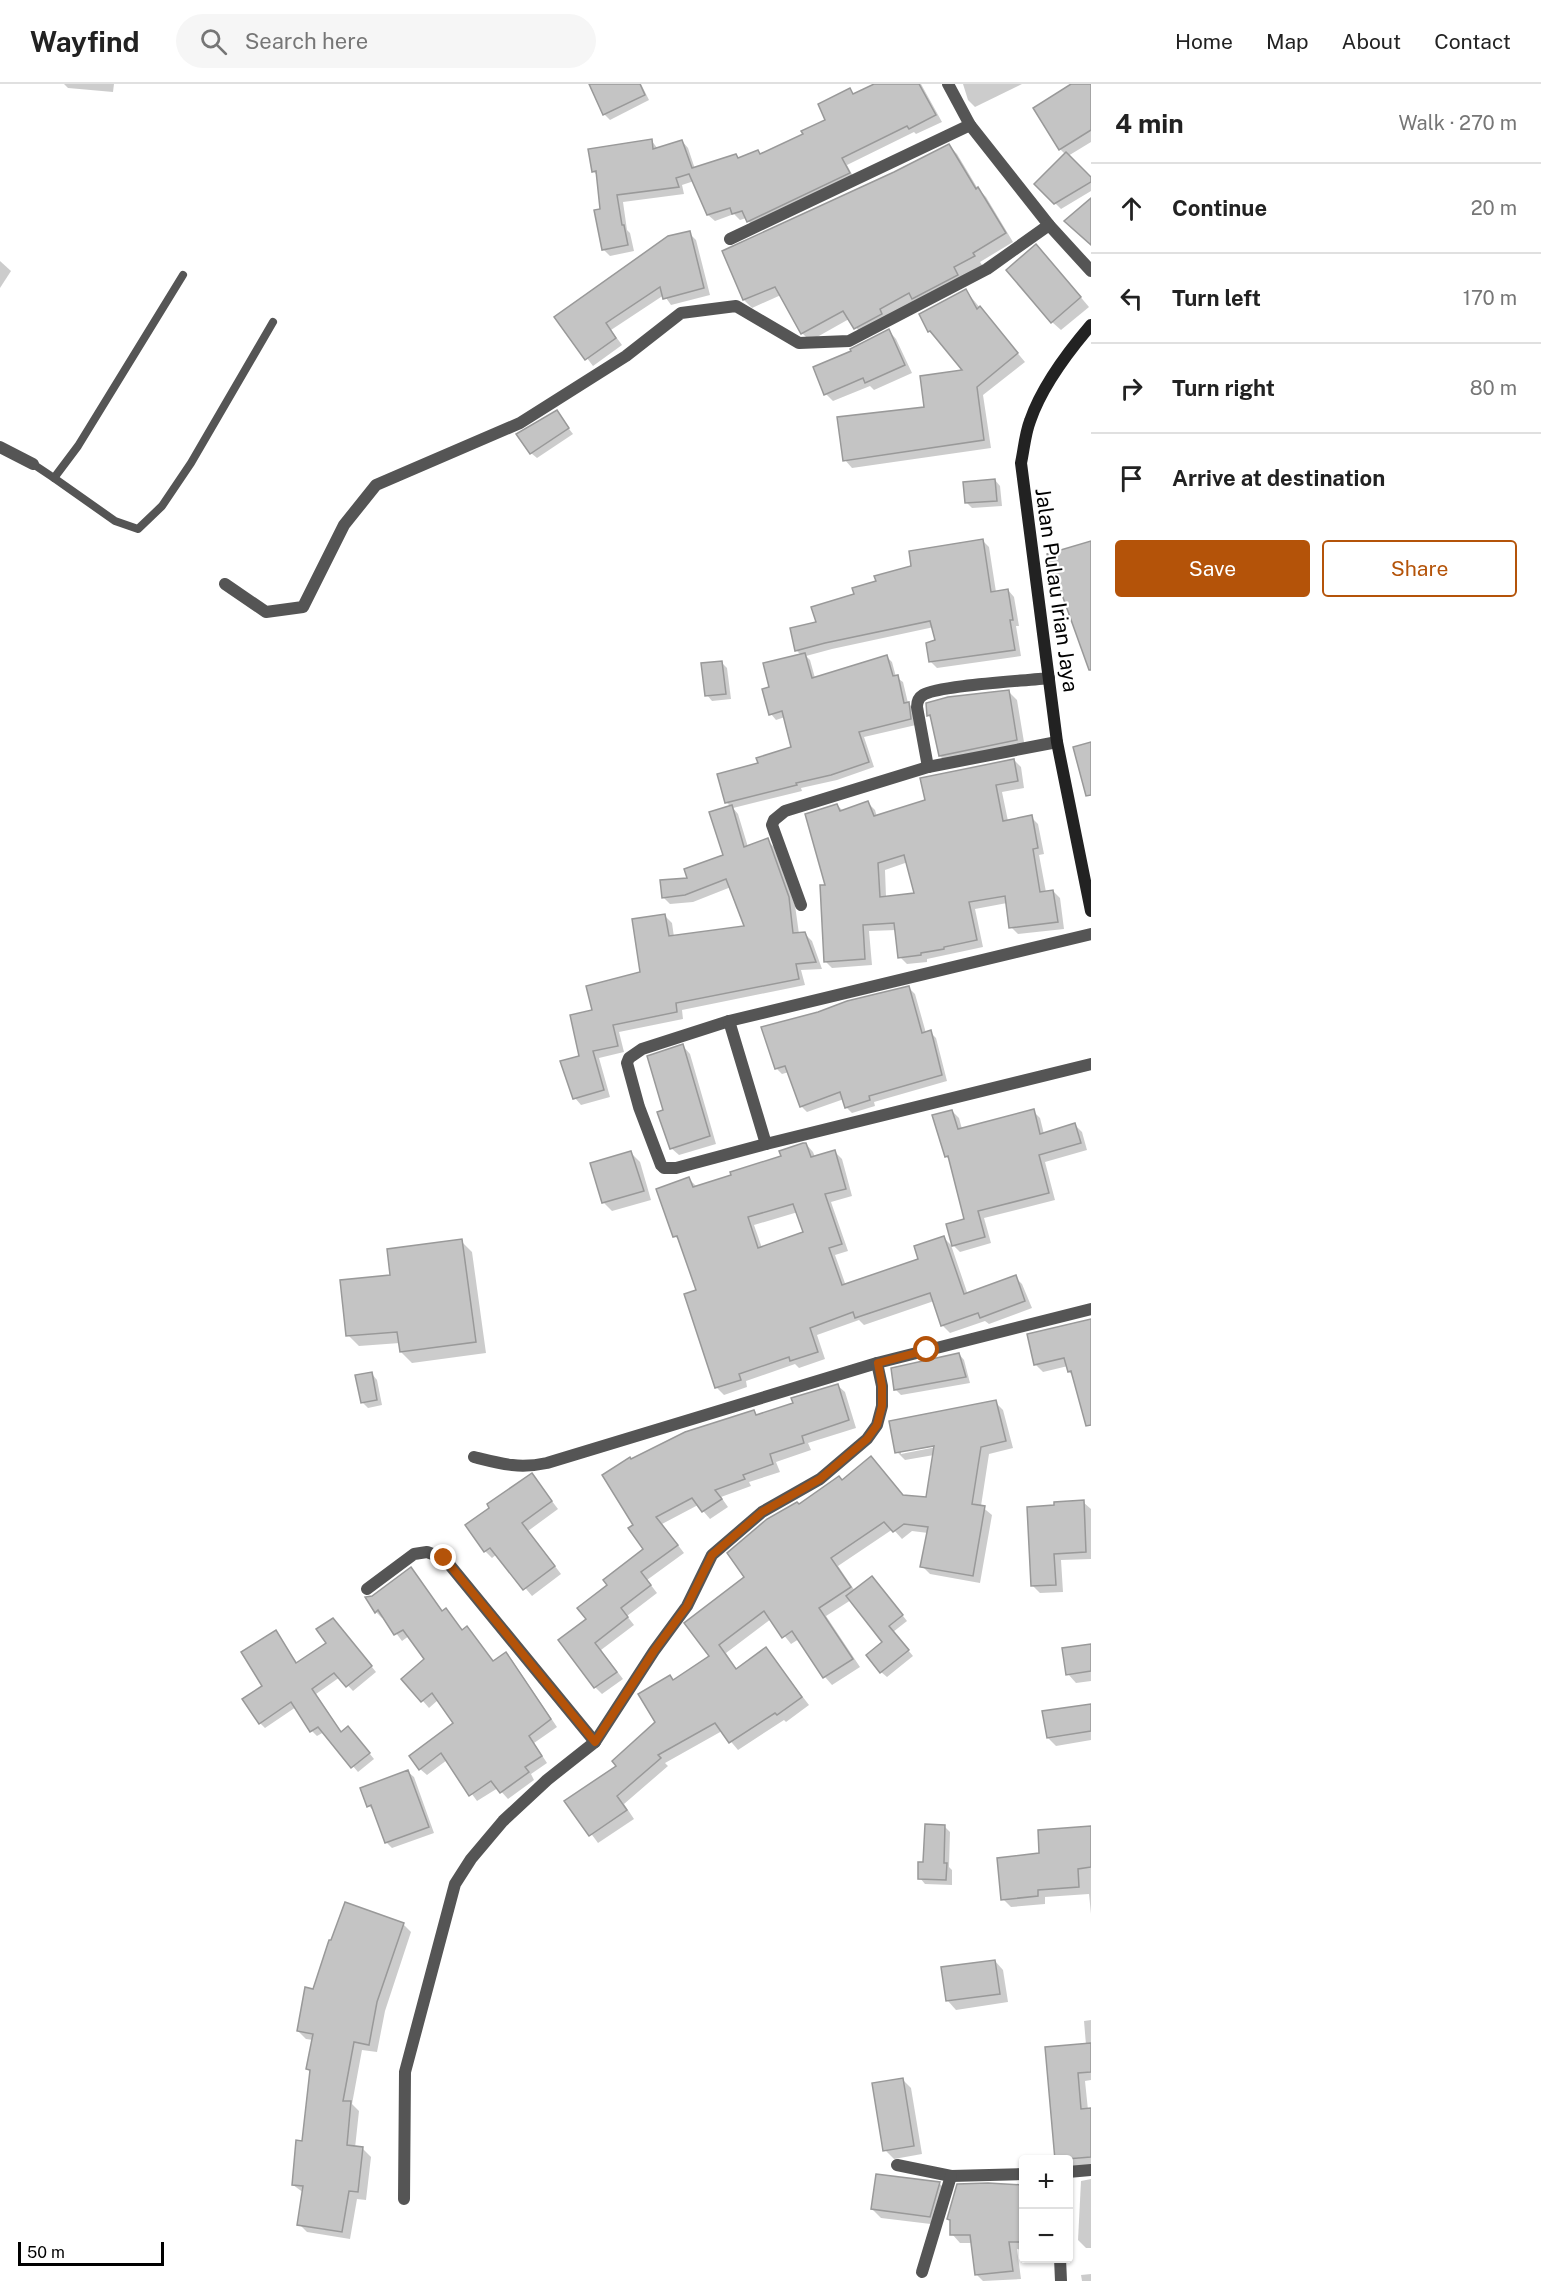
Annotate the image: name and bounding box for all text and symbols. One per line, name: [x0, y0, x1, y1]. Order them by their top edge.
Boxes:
search box: [176, 14, 596, 68]
text: Wayfind: [30, 25, 140, 58]
icon: search: [197, 25, 230, 58]
text: Search here: [245, 28, 368, 54]
text: Home: [1175, 29, 1233, 54]
text: Map: [1266, 29, 1309, 54]
text: About: [1342, 29, 1401, 54]
text: Contact: [1434, 29, 1511, 54]
text: 4 min: [1115, 108, 1184, 139]
text: Walk · 270 m: [1398, 111, 1517, 135]
icon: ahead: [1115, 192, 1148, 225]
text: Continue: [1172, 195, 1267, 221]
text: 20 m: [1471, 196, 1517, 220]
icon: left: [1115, 282, 1148, 315]
text: Turn left: [1172, 285, 1261, 311]
text: 170 m: [1463, 286, 1517, 310]
icon: right: [1115, 372, 1148, 405]
text: Turn right: [1172, 375, 1275, 401]
text: 80 m: [1470, 376, 1517, 400]
icon: arrive: [1115, 462, 1148, 495]
text: Arrive at destination: [1172, 465, 1385, 491]
street label: Jalan Pulau Irian Jaya: [1030, 486, 1084, 694]
button: Save: [1115, 540, 1310, 597]
button: Share: [1322, 540, 1517, 597]
route start: [913, 1336, 939, 1362]
route end: [430, 1544, 456, 1570]
map controls: [1019, 2155, 1073, 2263]
button: +: [1019, 2155, 1073, 2209]
button: −: [1019, 2209, 1073, 2263]
scale bar: [18, 2239, 164, 2266]
text: 50 m: [27, 2243, 65, 2262]

